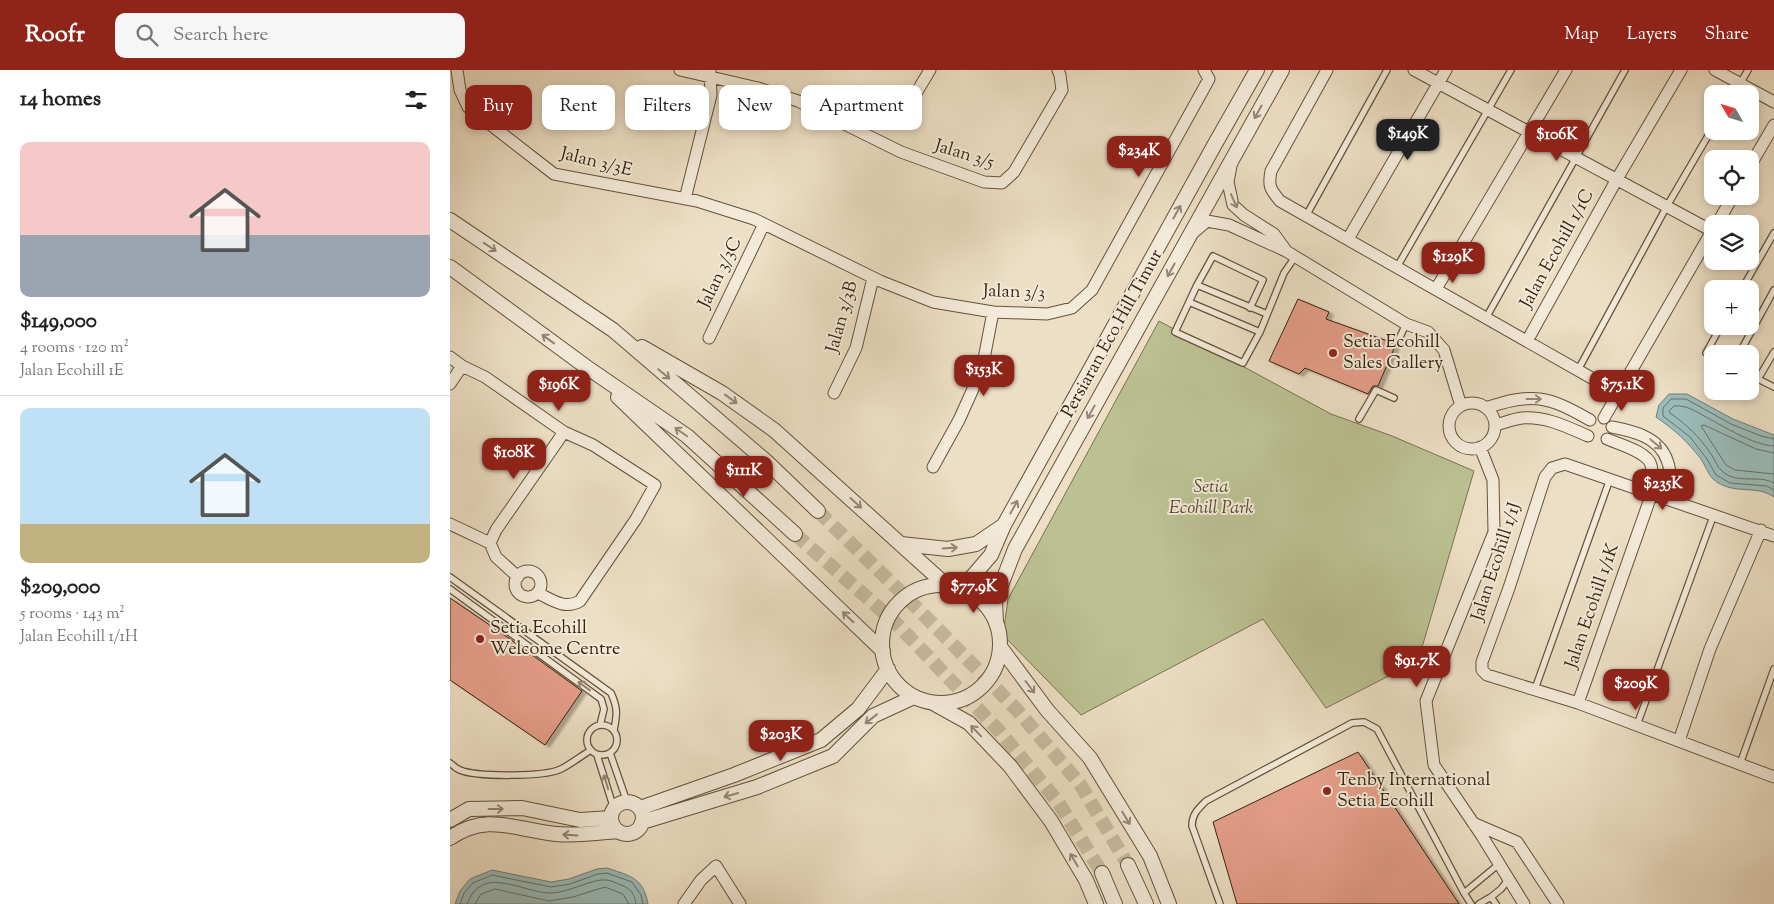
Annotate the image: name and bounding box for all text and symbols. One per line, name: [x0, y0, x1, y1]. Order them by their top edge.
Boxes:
search box: [115, 13, 465, 58]
text: Roofr: [25, 18, 85, 52]
icon: search: [133, 21, 161, 49]
text: Search here: [173, 22, 268, 49]
text: Map: [1564, 22, 1599, 48]
text: Layers: [1627, 22, 1677, 48]
text: Share: [1705, 22, 1749, 48]
text: 14 homes: [20, 85, 101, 115]
chip: Buy: [465, 85, 532, 130]
chip: Rent: [542, 85, 615, 130]
chip: Filters: [625, 85, 709, 130]
chip: New: [719, 85, 791, 130]
chip: Apartment: [801, 85, 922, 130]
north arrow: [1704, 85, 1759, 140]
map controls: [1704, 85, 1759, 400]
icon: filters: [402, 86, 430, 114]
one-way arrow: [1253, 105, 1263, 120]
pin: $149K: [1373, 118, 1443, 161]
pin: $106K: [1522, 119, 1592, 162]
text: $149K: [1387, 123, 1429, 146]
text: $106K: [1536, 124, 1578, 147]
street label: Jalan 3/5: [930, 133, 997, 176]
pin: $234K: [1104, 136, 1174, 178]
text: $234K: [1118, 140, 1160, 163]
street label: Jalan 3/3E: [556, 141, 635, 184]
button: locate: [1704, 150, 1759, 205]
icon: home: [180, 175, 270, 265]
street label: Jalan Ecohill 1/1C: [1514, 185, 1602, 314]
one-way arrow: [1229, 193, 1239, 208]
one-way arrow: [1173, 205, 1183, 219]
button: layers: [1704, 215, 1759, 270]
street label: Jalan 3/3C: [692, 233, 749, 314]
one-way arrow: [483, 242, 497, 252]
pin: $129K: [1418, 242, 1488, 284]
street label: Persiaran Eco Hill Timur: [1056, 245, 1170, 423]
text: $129K: [1433, 246, 1473, 269]
one-way arrow: [1165, 262, 1175, 277]
street label: Jalan 3/3B: [820, 278, 866, 357]
street label: Jalan 3/3: [982, 279, 1045, 307]
button: +: [1704, 280, 1759, 335]
text: $149,000: [20, 307, 97, 337]
place label: Setia Ecohill Sales Gallery: [1343, 330, 1443, 377]
one-way arrow: [541, 334, 555, 344]
text: 4 rooms · 120 m²: [20, 337, 129, 360]
button: −: [1704, 345, 1759, 400]
marker: Setia Ecohill Sales Gallery: [1327, 347, 1339, 359]
pin: $153K: [949, 354, 1019, 397]
text: $153K: [965, 359, 1003, 382]
text: Jalan Ecohill 1E: [20, 360, 124, 383]
one-way arrow: [657, 368, 670, 379]
pin: $196K: [524, 370, 594, 412]
pin: $75.1K: [1581, 370, 1663, 412]
text: $196K: [538, 374, 580, 397]
text: $75.1K: [1600, 374, 1644, 397]
one-way arrow: [724, 394, 738, 404]
one-way arrow: [1525, 394, 1541, 404]
one-way arrow: [1086, 404, 1096, 418]
one-way arrow: [674, 427, 688, 437]
pin: $108K: [479, 438, 549, 480]
one-way arrow: [1649, 439, 1662, 450]
icon: home: [180, 440, 270, 530]
text: $108K: [493, 442, 535, 465]
pin: $111K: [709, 456, 779, 498]
text: $111K: [726, 460, 762, 483]
pin: $235K: [1628, 468, 1698, 511]
text: $235K: [1643, 473, 1683, 496]
park label: Setia Ecohill Park: [1169, 475, 1253, 522]
one-way arrow: [849, 497, 862, 509]
street label: Jalan Ecohill 1/1J: [1465, 499, 1528, 625]
one-way arrow: [1010, 501, 1020, 515]
street label: Jalan Ecohill 1/1K: [1559, 540, 1627, 673]
one-way arrow: [941, 543, 957, 553]
pin: $77.9K: [933, 572, 1015, 614]
text: $209,000: [20, 573, 100, 603]
text: $77.9K: [951, 576, 997, 599]
text: 5 rooms · 143 m²: [20, 603, 125, 626]
one-way arrow: [841, 611, 854, 623]
place label: Setia Ecohill Welcome Centre: [490, 616, 620, 663]
text: Jalan Ecohill 1/1H: [20, 626, 138, 649]
marker: Setia Ecohill Welcome Centre: [474, 633, 486, 645]
pin: $91.7K: [1376, 646, 1458, 688]
text: $91.7K: [1394, 650, 1440, 673]
pin: $209K: [1601, 668, 1671, 711]
text: $209K: [1614, 673, 1658, 696]
one-way arrow: [1025, 680, 1035, 694]
one-way arrow: [577, 681, 591, 691]
one-way arrow: [864, 714, 878, 724]
pin: $203K: [746, 720, 816, 762]
text: $203K: [760, 724, 802, 747]
one-way arrow: [970, 725, 982, 738]
place label: Tenby International Setia Ecohill: [1337, 768, 1490, 815]
one-way arrow: [600, 774, 610, 790]
marker: Tenby International Setia Ecohill: [1321, 785, 1333, 797]
one-way arrow: [723, 791, 739, 801]
one-way arrow: [488, 804, 504, 814]
one-way arrow: [1122, 810, 1132, 824]
one-way arrow: [562, 830, 578, 839]
one-way arrow: [1069, 854, 1079, 868]

